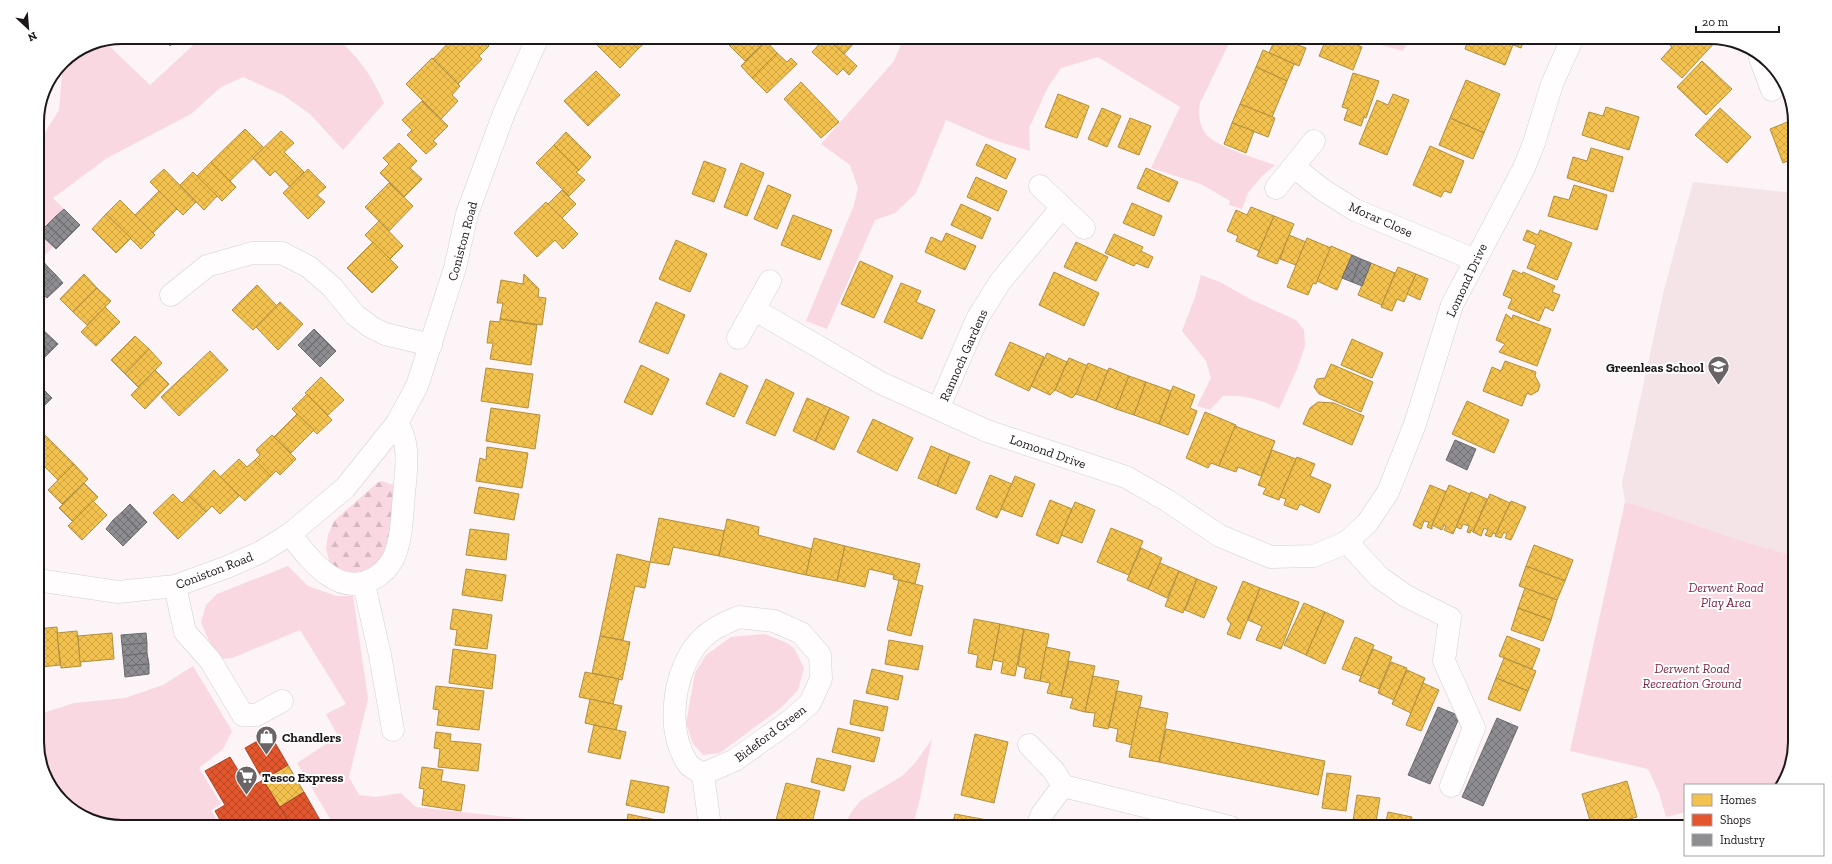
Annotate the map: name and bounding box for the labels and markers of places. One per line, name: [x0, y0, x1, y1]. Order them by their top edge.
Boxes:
school or university icon: Greenleas School: [1706, 354, 1732, 387]
place label: Greenleas School: [1606, 360, 1704, 375]
shop icon: Chandlers: [254, 724, 280, 757]
place label: Chandlers: [282, 730, 341, 745]
supermarket icon: Tesco Express: [234, 764, 260, 797]
place label: Tesco Express: [262, 770, 344, 785]

